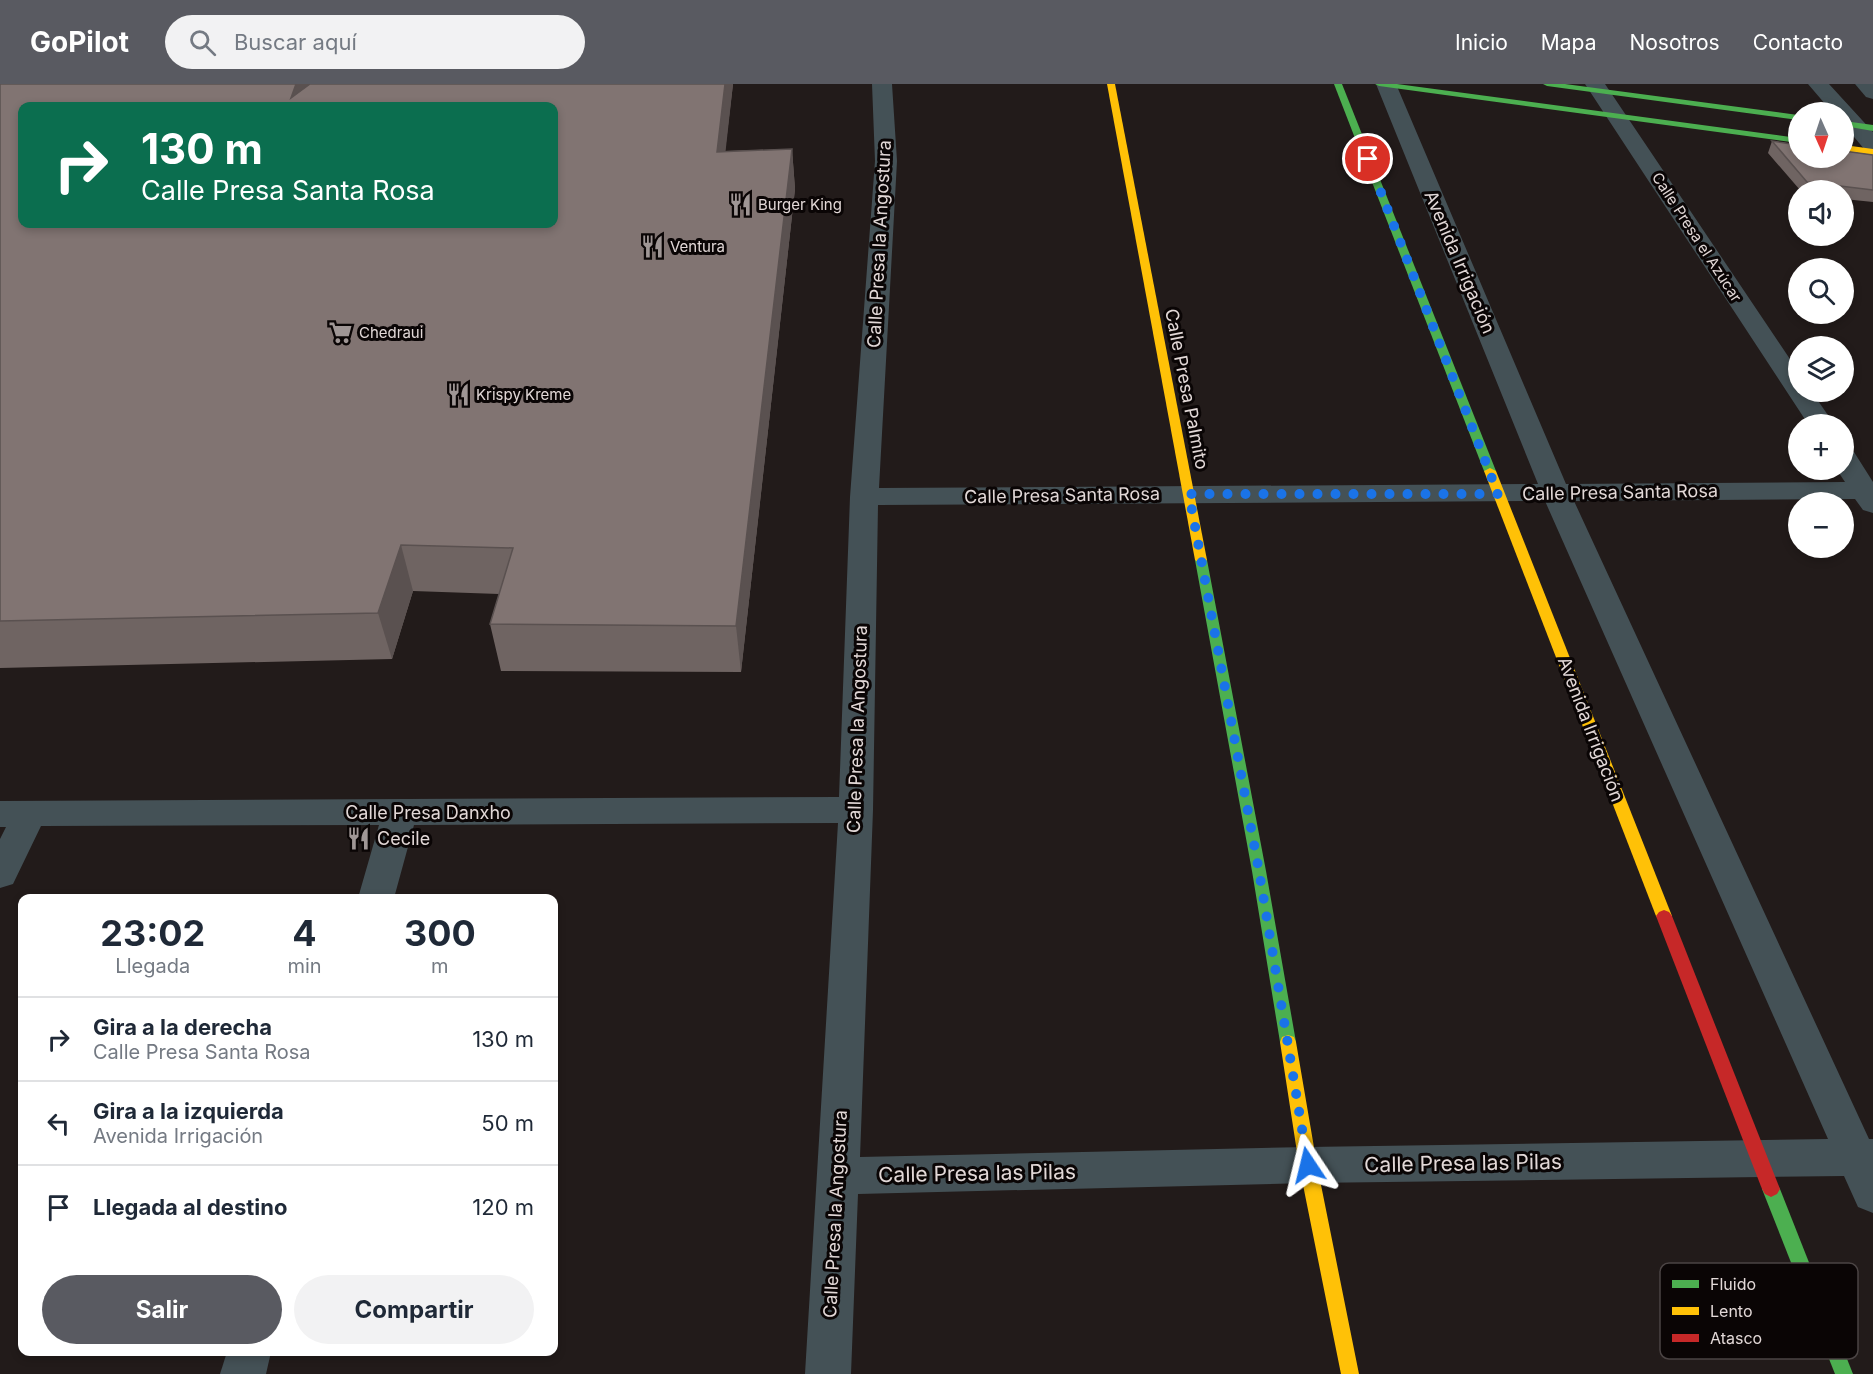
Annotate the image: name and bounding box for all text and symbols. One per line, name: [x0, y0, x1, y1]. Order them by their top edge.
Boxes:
search box: [165, 15, 585, 69]
text: GoPilot: [30, 25, 129, 59]
icon: search: [186, 26, 219, 59]
text: Buscar aquí: [234, 29, 357, 55]
text: Inicio: [1455, 30, 1508, 55]
text: Mapa: [1541, 30, 1596, 55]
text: Nosotros: [1629, 30, 1720, 55]
text: Contacto: [1753, 30, 1843, 55]
north arrow: [1788, 102, 1854, 168]
map controls: [1788, 102, 1854, 558]
text: 130 m: [141, 123, 263, 174]
icon: right: [42, 126, 120, 204]
pin: [1342, 133, 1393, 184]
street label: Calle Presa la Angostura: [863, 140, 895, 348]
icon: arrive: [1351, 142, 1384, 175]
street label: Calle Presa el Azúcar: [1648, 169, 1746, 306]
text: Calle Presa Santa Rosa: [141, 174, 435, 207]
button: sound: [1788, 180, 1854, 246]
street label: Avenida Irrigación: [1420, 187, 1500, 337]
restaurant icon: Burger King: [727, 191, 753, 217]
place label: Burger King: [758, 195, 842, 214]
restaurant icon: Ventura: [639, 233, 665, 259]
place label: Ventura: [670, 237, 725, 256]
button: search: [1788, 258, 1854, 324]
street label: Calle Presa Palmito: [1161, 307, 1213, 471]
supermarket icon: Chedraui: [328, 319, 354, 345]
place label: Chedraui: [359, 323, 423, 342]
button: layers: [1788, 336, 1854, 402]
restaurant icon: Krispy Kreme: [445, 381, 471, 407]
place label: Krispy Kreme: [476, 385, 571, 404]
button: +: [1788, 414, 1854, 480]
street label: Calle Presa Santa Rosa: [1522, 480, 1718, 504]
street label: Calle Presa Santa Rosa: [964, 483, 1160, 507]
button: −: [1788, 492, 1854, 558]
street label: Calle Presa la Angostura: [843, 625, 871, 833]
street label: Avenida Irrigación: [1554, 654, 1628, 804]
street label: Calle Presa Danxho: [345, 802, 511, 823]
restaurant icon: Cecile: [346, 825, 372, 851]
place label: Cecile: [377, 828, 430, 849]
text: 23:02: [100, 911, 205, 955]
text: 4: [292, 911, 317, 955]
text: 300: [404, 911, 476, 955]
text: Llegada: [115, 954, 190, 978]
text: min: [287, 954, 322, 978]
text: m: [431, 954, 449, 978]
text: Gira a la derecha: [93, 1014, 272, 1040]
icon: right: [42, 1023, 75, 1056]
text: 130 m: [472, 1026, 534, 1052]
text: Calle Presa Santa Rosa: [93, 1040, 311, 1064]
text: Gira a la izquierda: [93, 1098, 284, 1124]
icon: left: [42, 1107, 75, 1140]
text: 50 m: [481, 1110, 534, 1136]
street label: Calle Presa la Angostura: [819, 1110, 851, 1318]
text: Avenida Irrigación: [93, 1124, 263, 1148]
position arrow: [1276, 1133, 1340, 1197]
street label: Calle Presa las Pilas: [1364, 1149, 1562, 1177]
street label: Calle Presa las Pilas: [878, 1159, 1076, 1187]
icon: arrive: [42, 1191, 75, 1224]
text: Llegada al destino: [93, 1194, 287, 1220]
text: 120 m: [472, 1194, 534, 1220]
legend: [1660, 1263, 1858, 1359]
text: Fluido: [1710, 1274, 1756, 1294]
button: Salir: [42, 1275, 282, 1344]
button: Compartir: [294, 1275, 534, 1344]
text: Lento: [1710, 1301, 1753, 1321]
text: Atasco: [1710, 1328, 1762, 1348]

